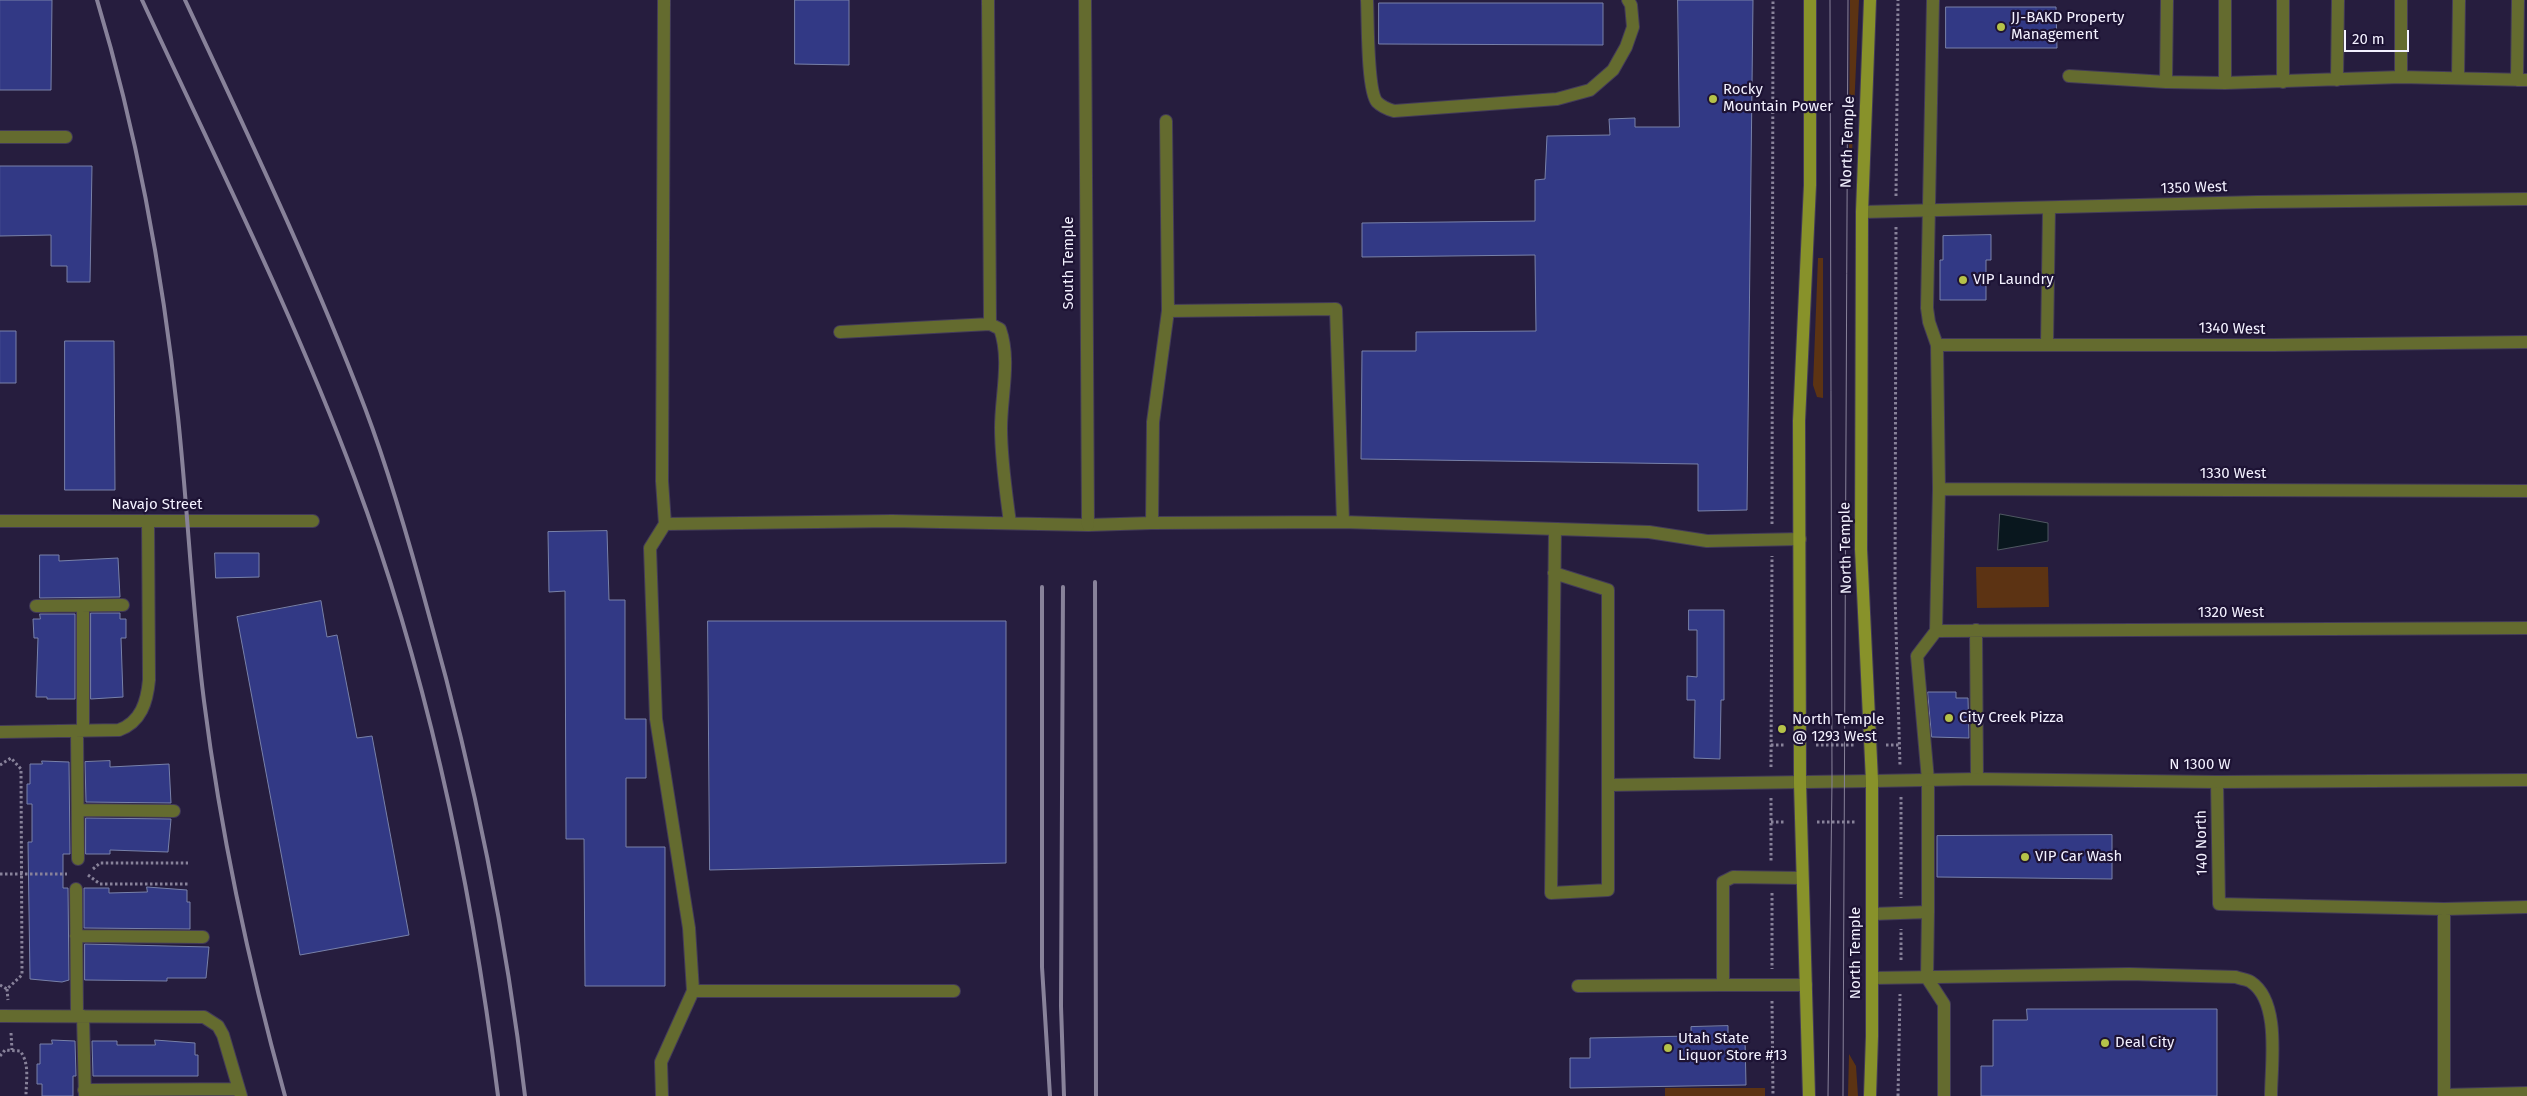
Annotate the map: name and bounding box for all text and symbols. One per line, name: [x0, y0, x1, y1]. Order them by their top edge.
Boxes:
place label: JJ-BAKD Property Management: [2011, 9, 2124, 44]
scale bar: [2347, 20, 2412, 52]
marker: JJ-BAKD Property Management: [1995, 21, 2007, 33]
text: 20 m: [2352, 30, 2385, 48]
place label: Rocky Mountain Power: [1723, 81, 1833, 116]
marker: Rocky Mountain Power: [1707, 93, 1719, 105]
street label: North Temple: [1837, 96, 1859, 188]
street label: 1350 West: [2160, 178, 2228, 198]
street label: South Temple: [1060, 216, 1078, 310]
place label: VIP Laundry: [1973, 271, 2054, 289]
marker: VIP Laundry: [1957, 274, 1969, 286]
street label: 1340 West: [2198, 319, 2266, 339]
street label: 1330 West: [2200, 465, 2266, 483]
street label: Navajo Street: [112, 496, 202, 514]
street label: North Temple: [1836, 502, 1856, 594]
street label: 1320 West: [2198, 604, 2264, 622]
place label: City Creek Pizza: [1959, 709, 2064, 727]
place label: North Temple @ 1293 West: [1792, 711, 1884, 746]
marker: City Creek Pizza: [1943, 712, 1955, 724]
marker: North Temple @ 1293 West: [1776, 723, 1788, 735]
street label: N 1300 W: [2169, 756, 2231, 774]
street label: 140 North: [2192, 810, 2212, 876]
place label: VIP Car Wash: [2035, 848, 2122, 866]
marker: VIP Car Wash: [2019, 851, 2031, 863]
street label: North Temple: [1847, 907, 1865, 999]
place label: Utah State Liquor Store #13: [1678, 1030, 1787, 1065]
place label: Deal City: [2115, 1034, 2174, 1052]
marker: Deal City: [2099, 1037, 2111, 1049]
marker: Utah State Liquor Store #13: [1662, 1042, 1674, 1054]

